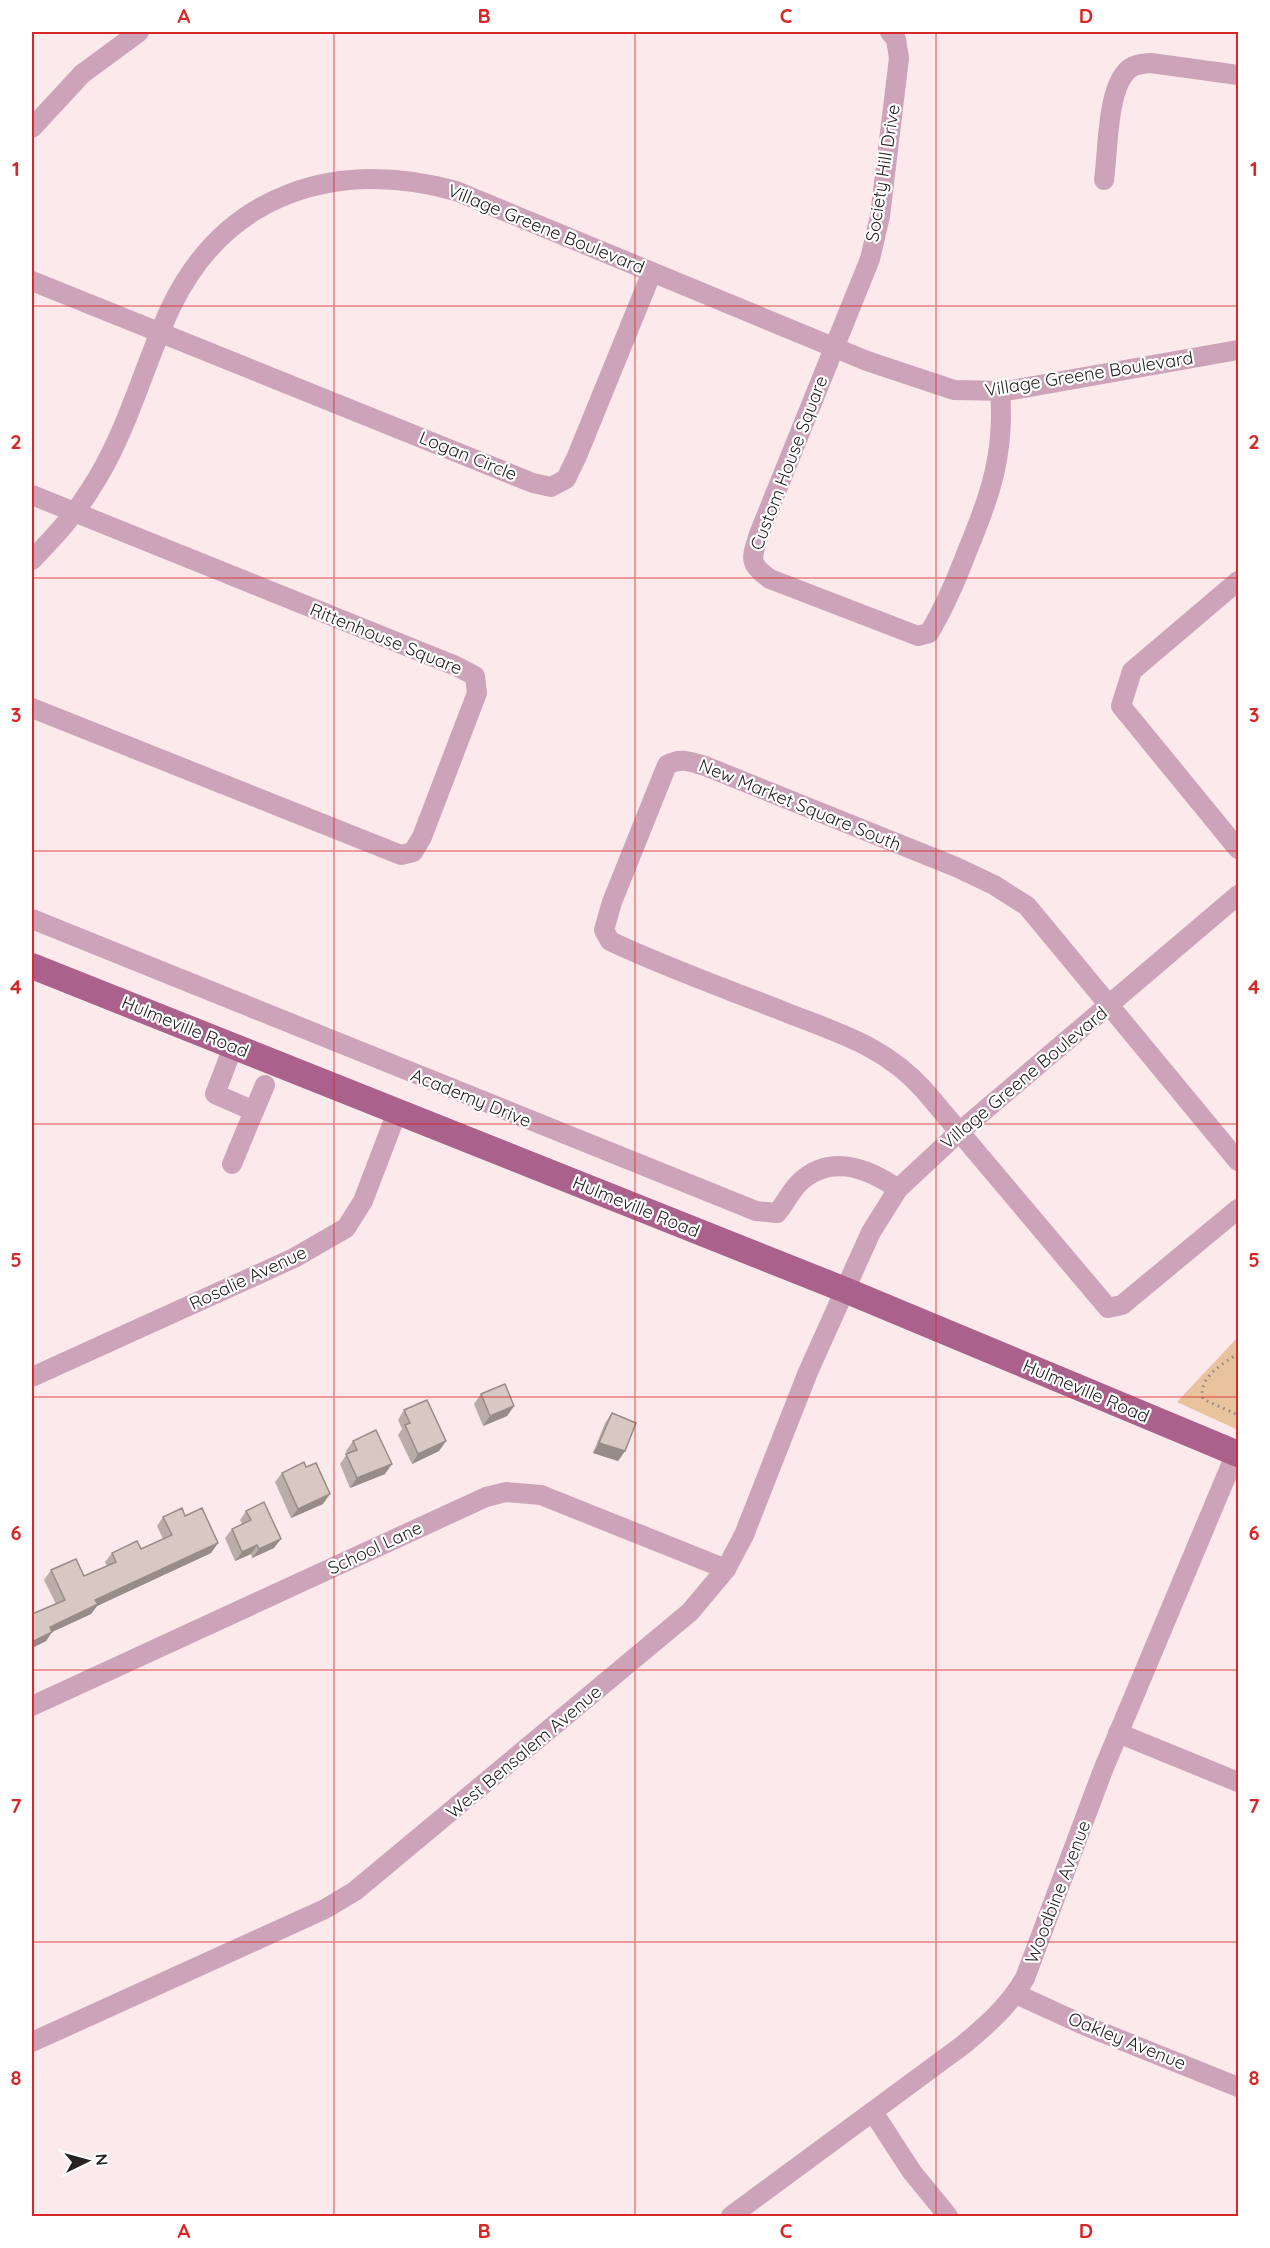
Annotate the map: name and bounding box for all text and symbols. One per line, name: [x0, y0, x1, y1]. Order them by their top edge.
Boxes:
text: A: [178, 3, 191, 28]
text: B: [477, 3, 491, 28]
text: C: [780, 3, 793, 28]
text: D: [1079, 3, 1093, 28]
street label: Society Hill Drive: [860, 103, 905, 243]
text: 1: [12, 156, 20, 181]
text: 1: [1250, 156, 1258, 181]
street label: Village Greene Boulevard: [444, 178, 648, 279]
street label: Village Greene Boulevard: [983, 346, 1195, 401]
street label: Custom House Square: [745, 372, 832, 553]
street label: Logan Circle: [416, 426, 520, 486]
text: 2: [10, 429, 22, 454]
text: 2: [1248, 429, 1260, 454]
street label: Rittenhouse Square: [307, 597, 466, 680]
text: 3: [11, 702, 21, 727]
text: 3: [1249, 702, 1259, 727]
street label: New Market Square South: [696, 753, 905, 856]
text: 4: [10, 974, 22, 999]
text: 4: [1248, 974, 1260, 999]
street label: Hulmeville Road: [118, 991, 252, 1062]
street label: Village Greene Boulevard: [936, 1001, 1112, 1154]
street label: Academy Drive: [408, 1063, 535, 1132]
street label: Hulmeville Road: [569, 1171, 703, 1242]
street label: Rosalie Avenue: [185, 1240, 310, 1315]
text: 5: [10, 1247, 22, 1272]
text: 5: [1248, 1247, 1260, 1272]
street label: Hulmeville Road: [1020, 1354, 1153, 1428]
street label: School Lane: [324, 1516, 426, 1579]
text: 6: [10, 1520, 22, 1545]
text: 6: [1248, 1520, 1260, 1545]
street label: West Bensalem Avenue: [441, 1680, 606, 1823]
text: 7: [11, 1793, 22, 1818]
text: 7: [1249, 1793, 1260, 1818]
street label: Woodbine Avenue: [1020, 1817, 1095, 1967]
street label: Oakley Avenue: [1065, 2006, 1189, 2075]
text: 8: [11, 2065, 22, 2090]
text: 8: [1249, 2065, 1260, 2090]
north arrow: [57, 2131, 117, 2191]
text: N: [91, 2153, 112, 2166]
text: A: [178, 2218, 191, 2243]
text: B: [477, 2218, 491, 2243]
text: C: [780, 2218, 793, 2243]
text: D: [1079, 2218, 1093, 2243]

